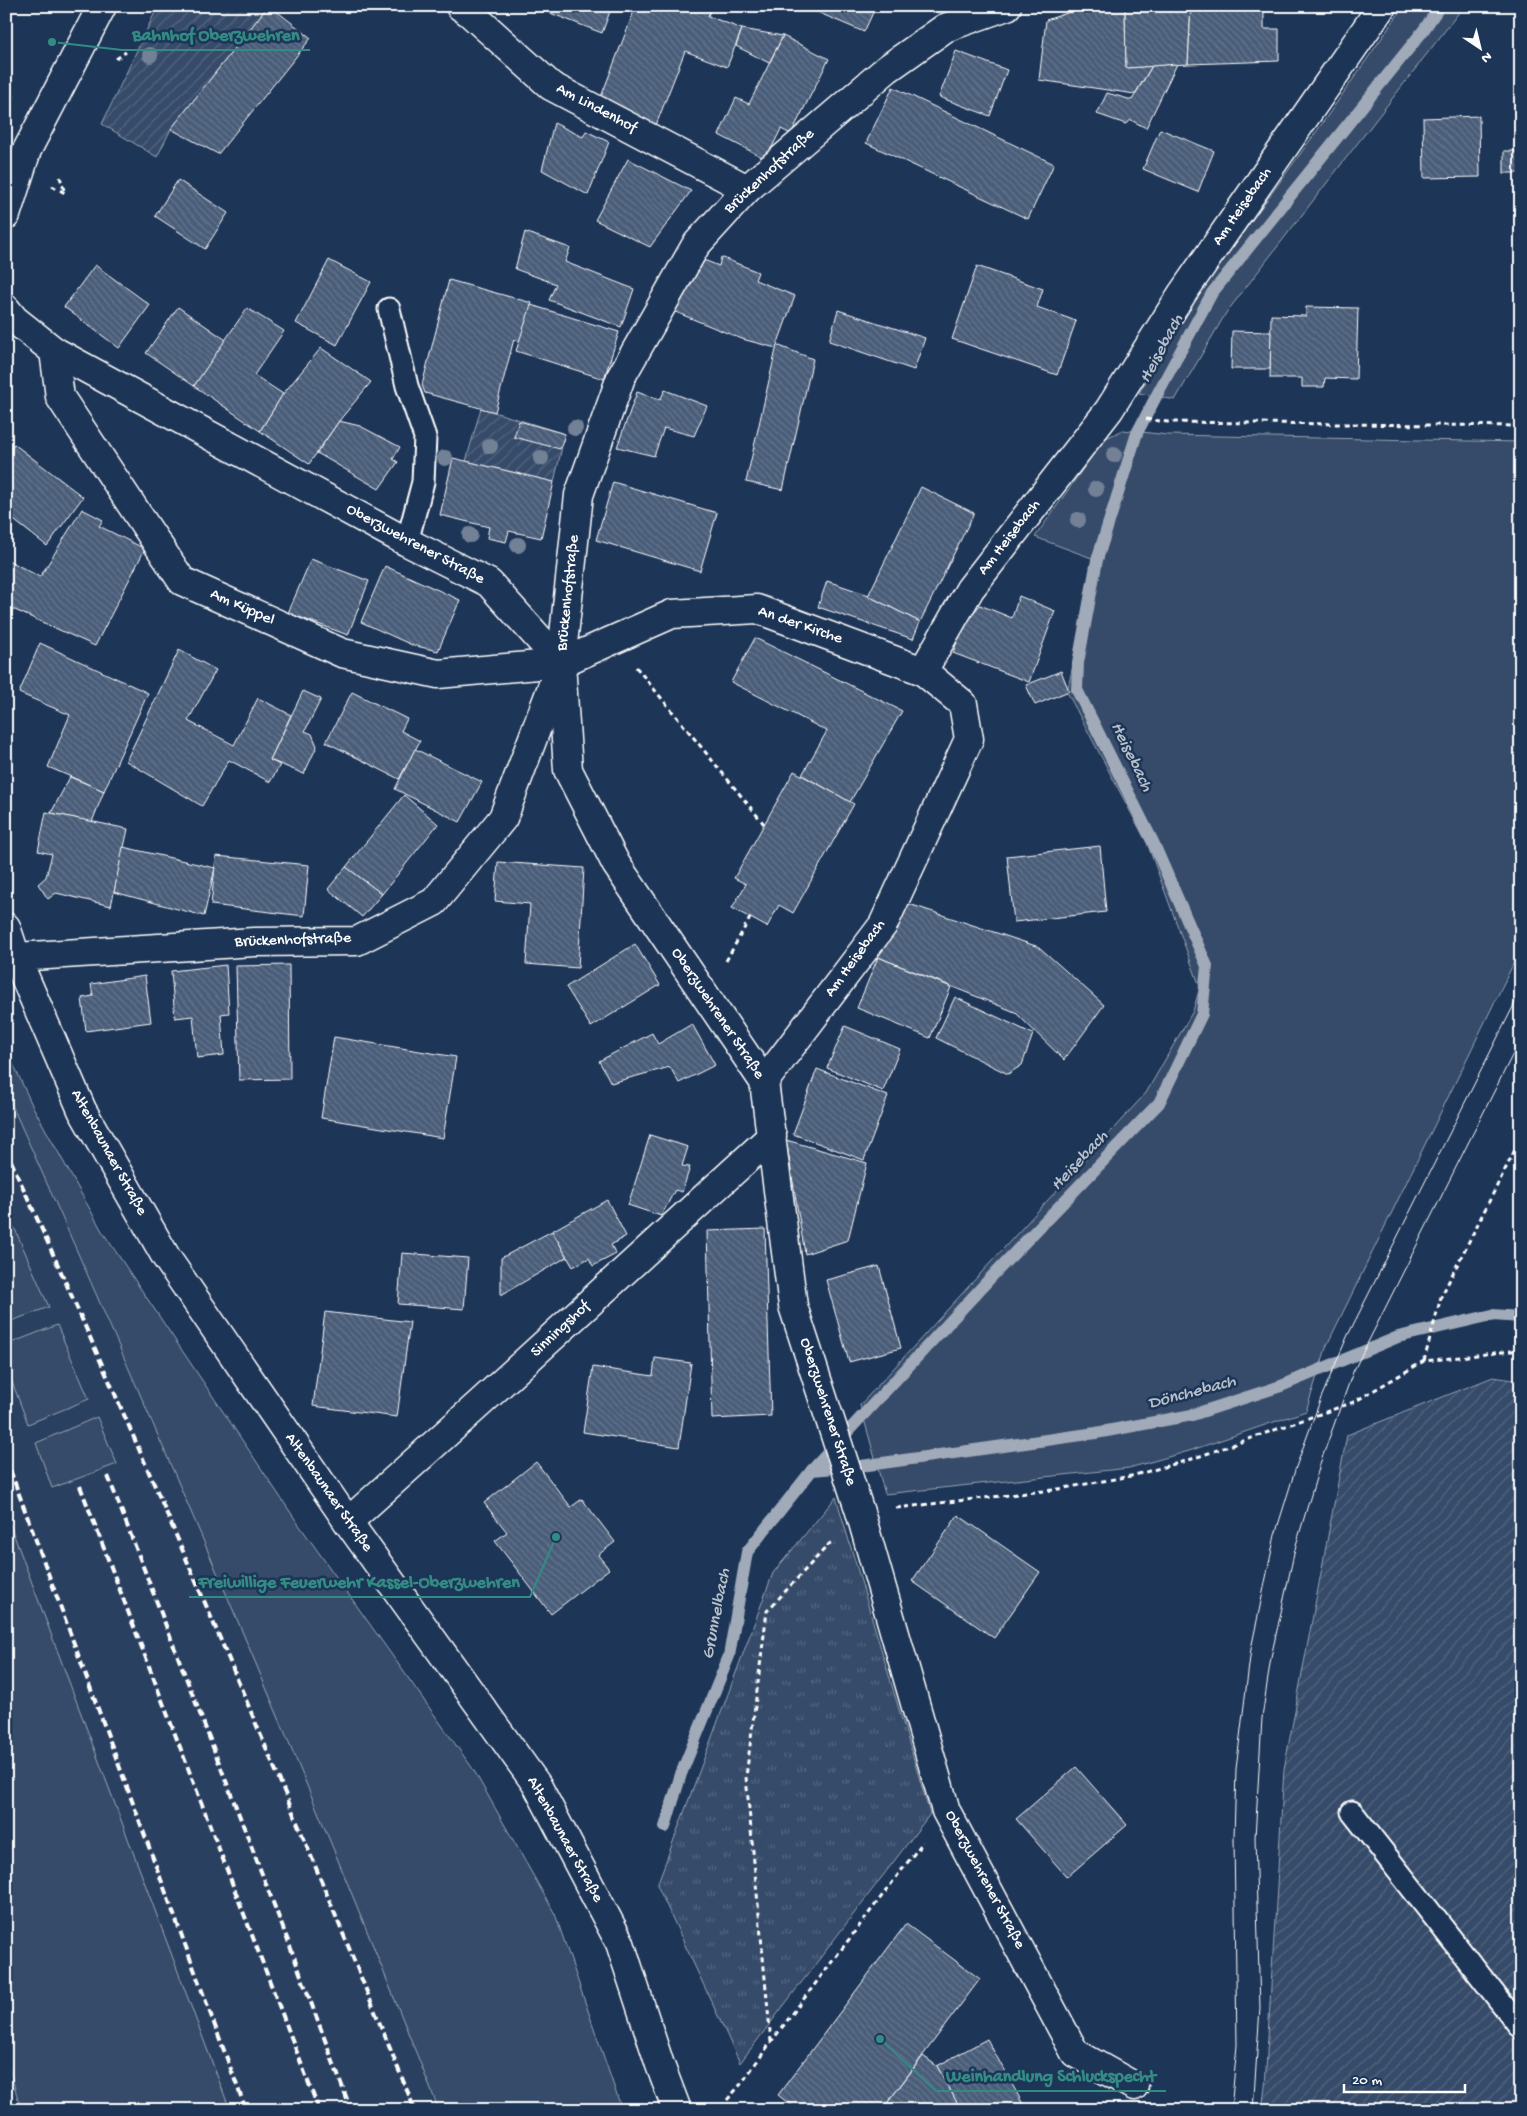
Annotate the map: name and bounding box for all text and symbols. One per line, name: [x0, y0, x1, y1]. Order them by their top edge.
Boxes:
callout: Bahnhof Oberzwehren: [122, 17, 310, 50]
north arrow: [1454, 22, 1504, 72]
text: Bahnhof Oberzwehren: [131, 26, 300, 47]
text: N: [1477, 47, 1495, 66]
street label: Am Lindenhof: [552, 80, 641, 139]
street label: Brückenhofstraße: [720, 125, 820, 219]
street label: Am Heisebach: [1209, 164, 1277, 250]
water label: Heisebach: [1135, 311, 1189, 387]
street label: Am Heisebach: [975, 496, 1046, 580]
street label: Oberzwehrener Straße: [343, 500, 488, 590]
street label: Brückenhofstraße: [553, 533, 585, 653]
street label: Am Küppel: [207, 585, 277, 631]
street label: An der Kirche: [755, 603, 845, 650]
water label: Heisebach: [1105, 719, 1157, 795]
street label: Am Heisebach: [822, 916, 891, 1001]
street label: Brückenhofstraße: [233, 929, 352, 953]
street label: Oberzwehrener Straße: [666, 945, 768, 1084]
street label: Altenbaunaer Straße: [66, 1087, 151, 1220]
water label: Heisebach: [1047, 1126, 1113, 1195]
street label: Sinningshof: [527, 1297, 595, 1362]
street label: Oberzwehrener Straße: [794, 1336, 860, 1489]
water label: Dönchebach: [1146, 1371, 1238, 1415]
street label: Altenbaunaer Straße: [280, 1430, 377, 1557]
callout: Freiwillige Feuerwehr Kassel-Oberzwehren: [189, 1564, 530, 1597]
water label: Grunnelbach: [698, 1567, 736, 1661]
text: Freiwillige Feuerwehr Kassel-Oberzwehren: [197, 1573, 520, 1594]
street label: Altenbaunaer Straße: [522, 1774, 607, 1907]
street label: Oberzwehrener Straße: [939, 1808, 1029, 1953]
callout: Weinhandlung Schluckspecht: [936, 2058, 1166, 2091]
scale bar: [1344, 2061, 1466, 2093]
text: Weinhandlung Schluckspecht: [945, 2067, 1158, 2088]
text: 20 m: [1352, 2072, 1382, 2090]

